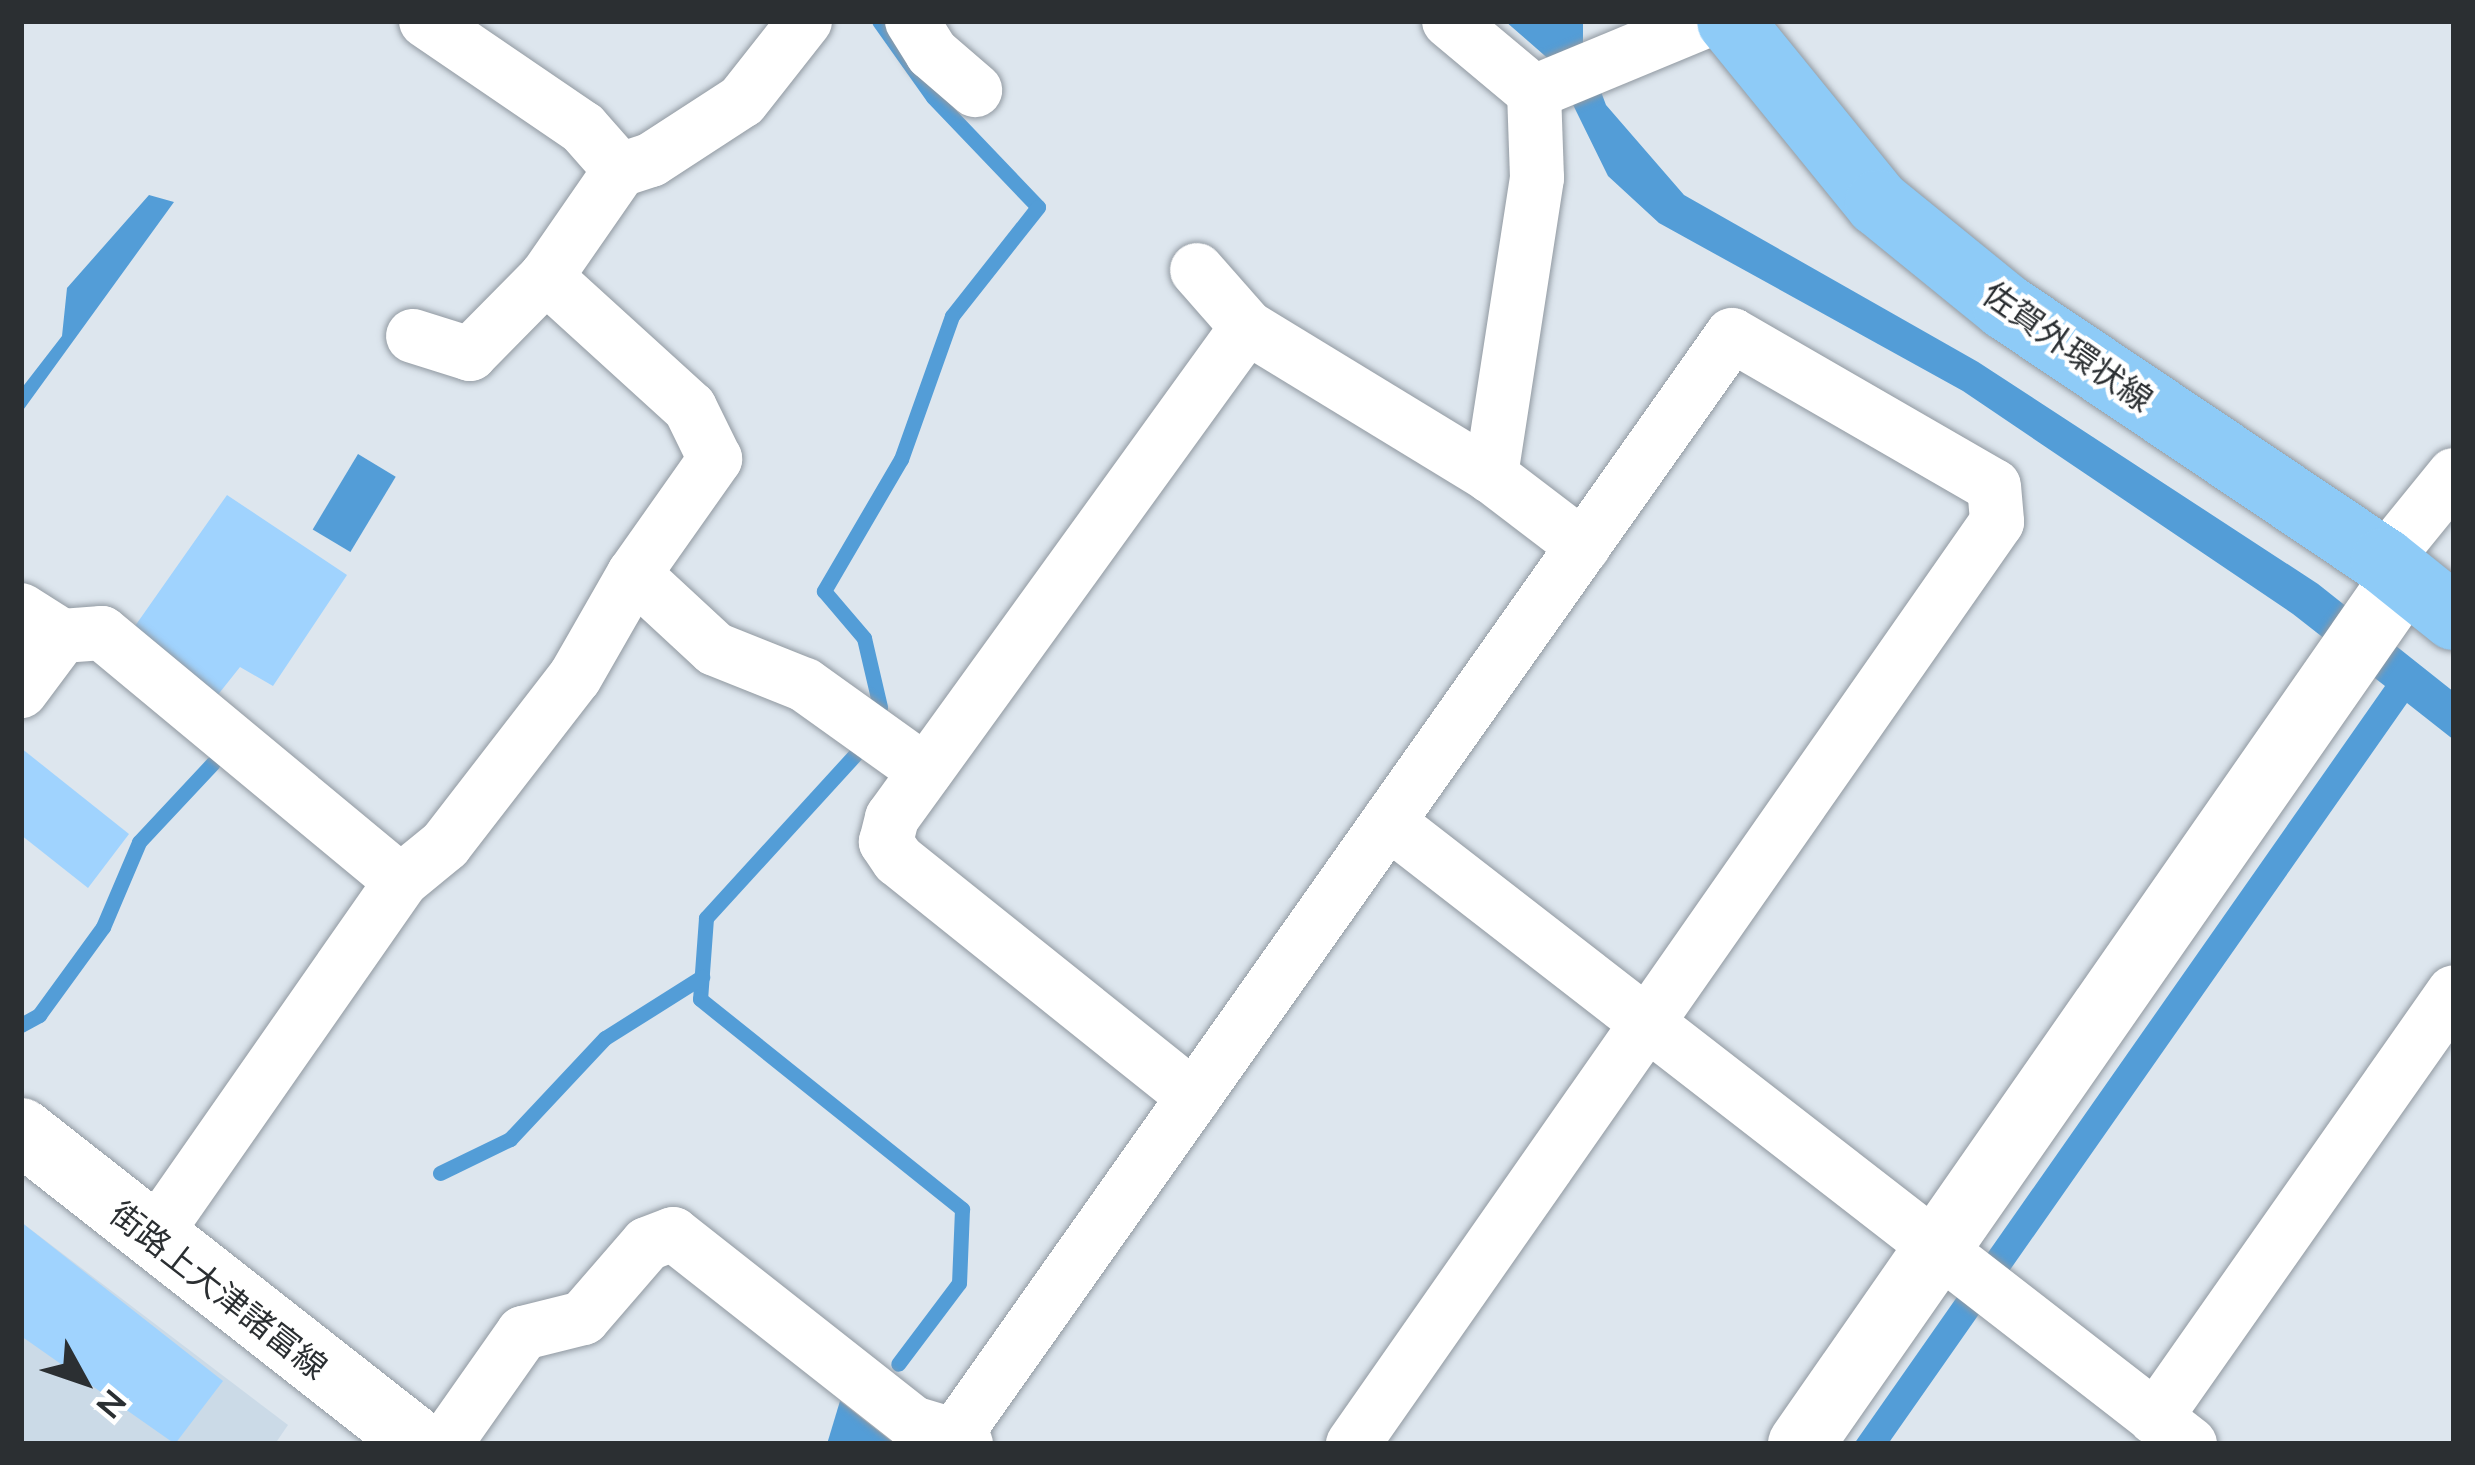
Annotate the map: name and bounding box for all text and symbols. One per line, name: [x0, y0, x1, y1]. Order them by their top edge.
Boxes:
street label: 佐賀外環状線: [1976, 273, 2160, 419]
street label: 街路上大津諸富線: [103, 1193, 335, 1387]
north arrow: [24, 1321, 144, 1441]
text: N: [88, 1382, 136, 1427]

